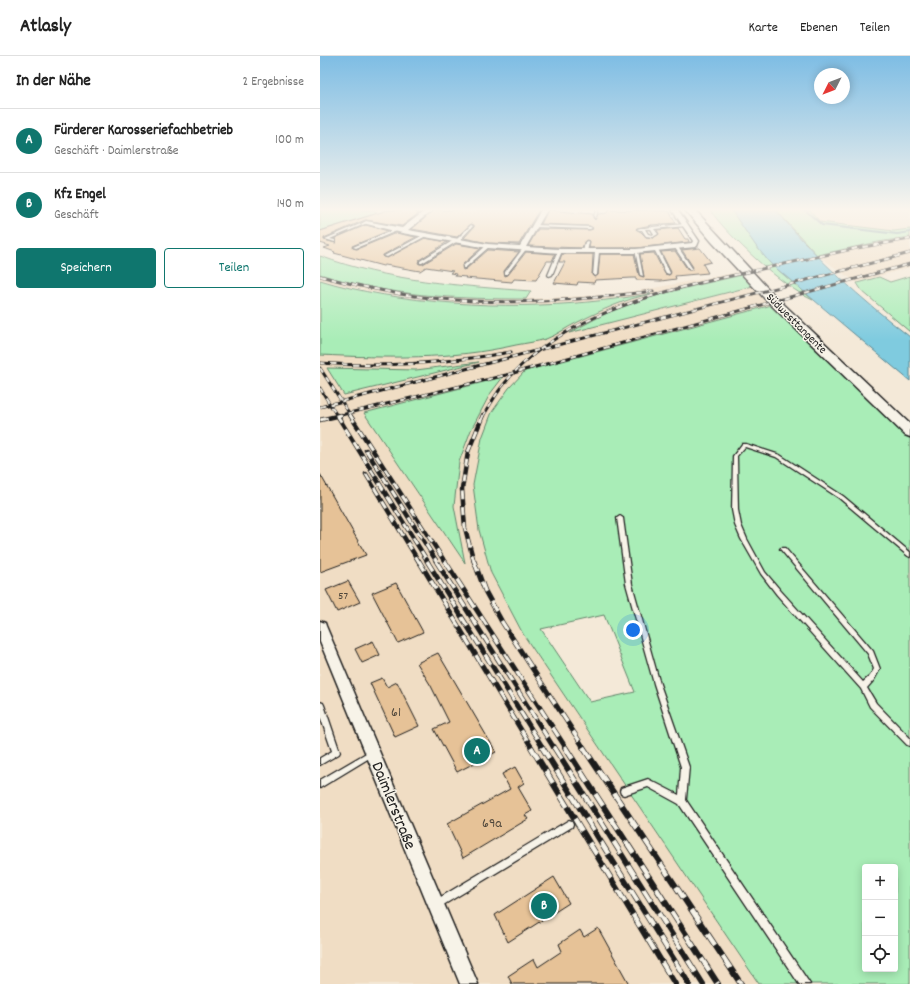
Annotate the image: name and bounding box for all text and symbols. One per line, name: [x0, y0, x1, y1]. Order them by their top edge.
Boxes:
text: Atlasly: [20, 14, 71, 41]
text: Karte: [748, 18, 778, 38]
text: Ebenen: [800, 18, 838, 38]
text: Teilen: [860, 18, 890, 38]
north arrow: [814, 68, 850, 104]
text: In der Nähe: [16, 70, 91, 94]
text: 2 Ergebnisse: [243, 73, 304, 92]
text: Fürderer Karosseriefachbetrieb: [54, 120, 233, 142]
text: A: [25, 131, 33, 150]
text: 100 m: [275, 131, 304, 150]
text: Geschäft · Daimlerstraße: [54, 142, 179, 161]
text: Kfz Engel: [54, 184, 106, 206]
text: B: [26, 195, 32, 214]
text: 140 m: [277, 195, 304, 214]
text: Geschäft: [54, 206, 99, 225]
button: Speichern: [16, 248, 156, 288]
button: Teilen: [164, 248, 304, 288]
street label: Südwesttangente: [762, 290, 830, 358]
house number: 57: [338, 588, 348, 605]
your location: [623, 620, 643, 640]
house number: 61: [391, 703, 401, 723]
pin: A: [464, 736, 490, 766]
street label: Daimlerstraße: [364, 759, 421, 854]
house number: 69a: [482, 814, 502, 834]
map controls: [862, 864, 898, 972]
button: +: [862, 864, 898, 900]
pin: B: [531, 891, 557, 921]
button: −: [862, 900, 898, 936]
button: locate: [862, 936, 898, 972]

